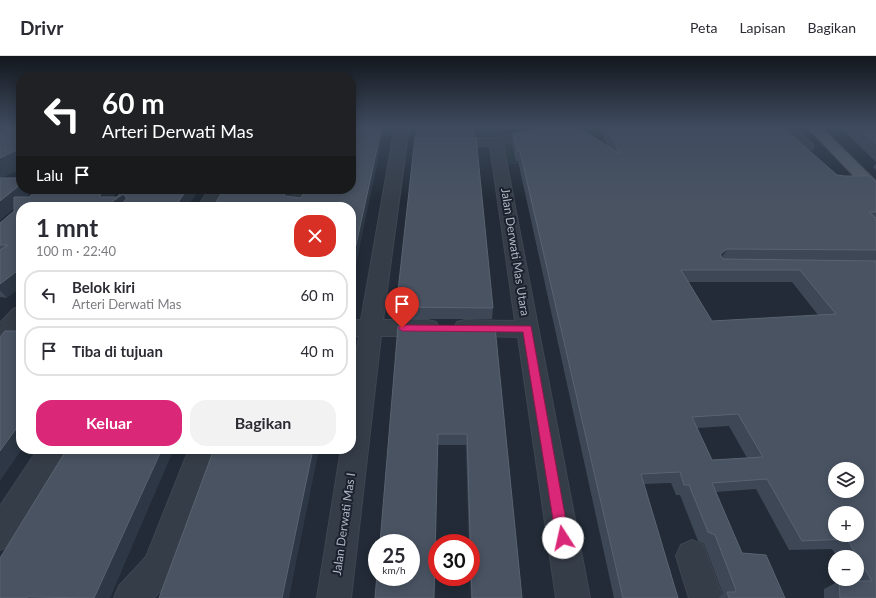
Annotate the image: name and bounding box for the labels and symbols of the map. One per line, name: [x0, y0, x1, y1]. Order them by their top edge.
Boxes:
street label: Jalan Derwati Mas Utara: [498, 187, 533, 317]
pin: [385, 287, 419, 328]
street label: Jalan Derwati Mas I: [329, 472, 358, 576]
position arrow: [542, 517, 584, 559]
speed limit sign: 30: [428, 534, 480, 586]

